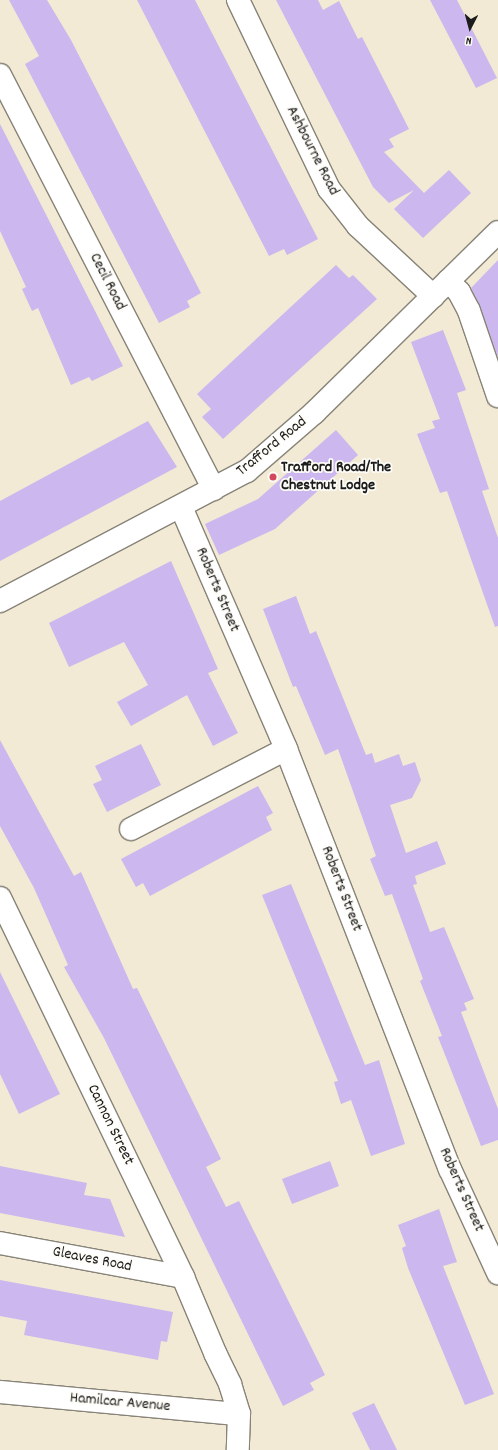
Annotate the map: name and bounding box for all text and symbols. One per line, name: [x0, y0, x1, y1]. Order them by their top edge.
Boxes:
north arrow: [450, 8, 490, 48]
text: N: [465, 32, 472, 48]
street label: Ashbourne Road: [281, 103, 343, 199]
street label: Cecil Road: [84, 250, 130, 314]
street label: Trafford Road: [233, 413, 311, 481]
place label: Trafford Road/The Chestnut Lodge: [281, 458, 391, 496]
marker: Trafford Road/The Chestnut Lodge: [268, 472, 278, 482]
street label: Roberts Street: [191, 545, 243, 635]
street label: Roberts Street: [316, 844, 366, 934]
street label: Cannon Street: [82, 1082, 138, 1168]
street label: Roberts Street: [434, 1145, 488, 1235]
street label: Gleaves Road: [51, 1243, 133, 1277]
street label: Hamilcar Avenue: [69, 1389, 171, 1417]

